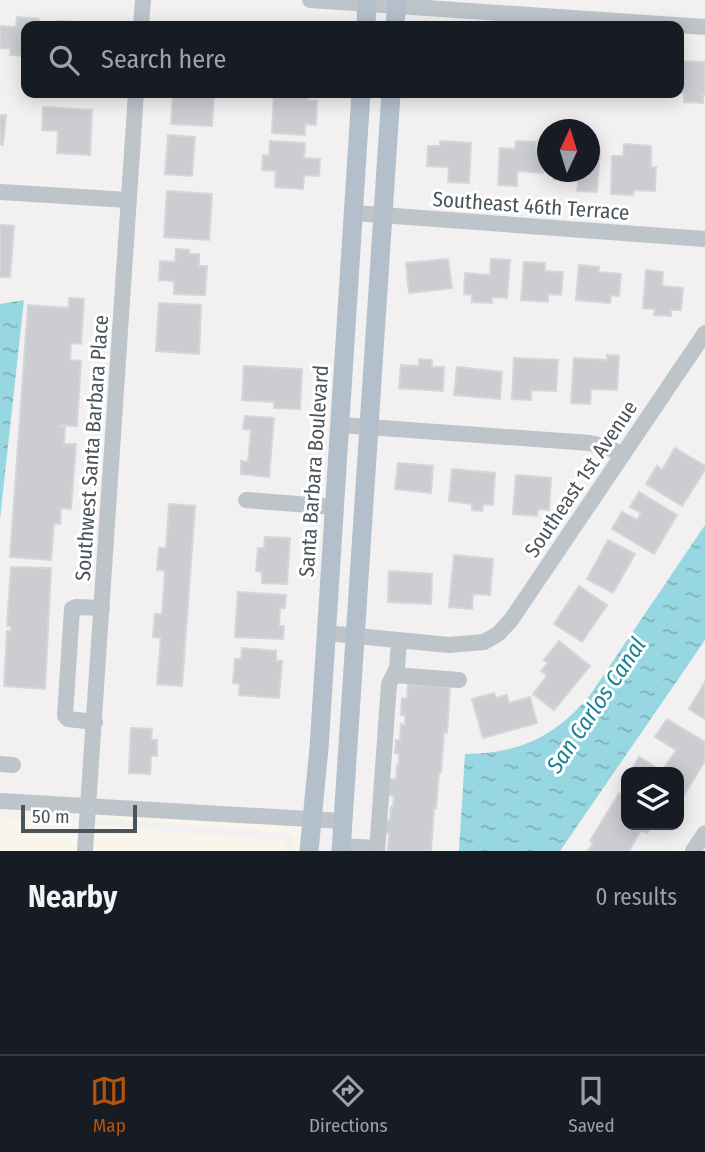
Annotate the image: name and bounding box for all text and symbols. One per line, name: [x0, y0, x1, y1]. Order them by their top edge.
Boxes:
search box: [21, 21, 684, 98]
icon: search: [45, 41, 83, 79]
text: Search here: [101, 44, 226, 75]
north arrow: [537, 119, 600, 182]
street label: Southeast 46th Terrace: [432, 186, 630, 226]
street label: Southwest Santa Barbara Place: [70, 314, 114, 582]
street label: Santa Barbara Boulevard: [294, 364, 334, 578]
street label: Southeast 1st Avenue: [519, 396, 643, 562]
water label: San Carlos Canal: [540, 632, 652, 779]
map controls: [621, 767, 684, 830]
button: layers: [621, 767, 684, 830]
scale bar: [21, 802, 136, 834]
text: 50 m: [32, 805, 70, 828]
text: Nearby: [28, 879, 117, 915]
text: 0 results: [596, 883, 677, 911]
tab: Map: [90, 1072, 128, 1137]
tab: Directions: [309, 1072, 388, 1137]
tab: Saved: [568, 1072, 615, 1137]

